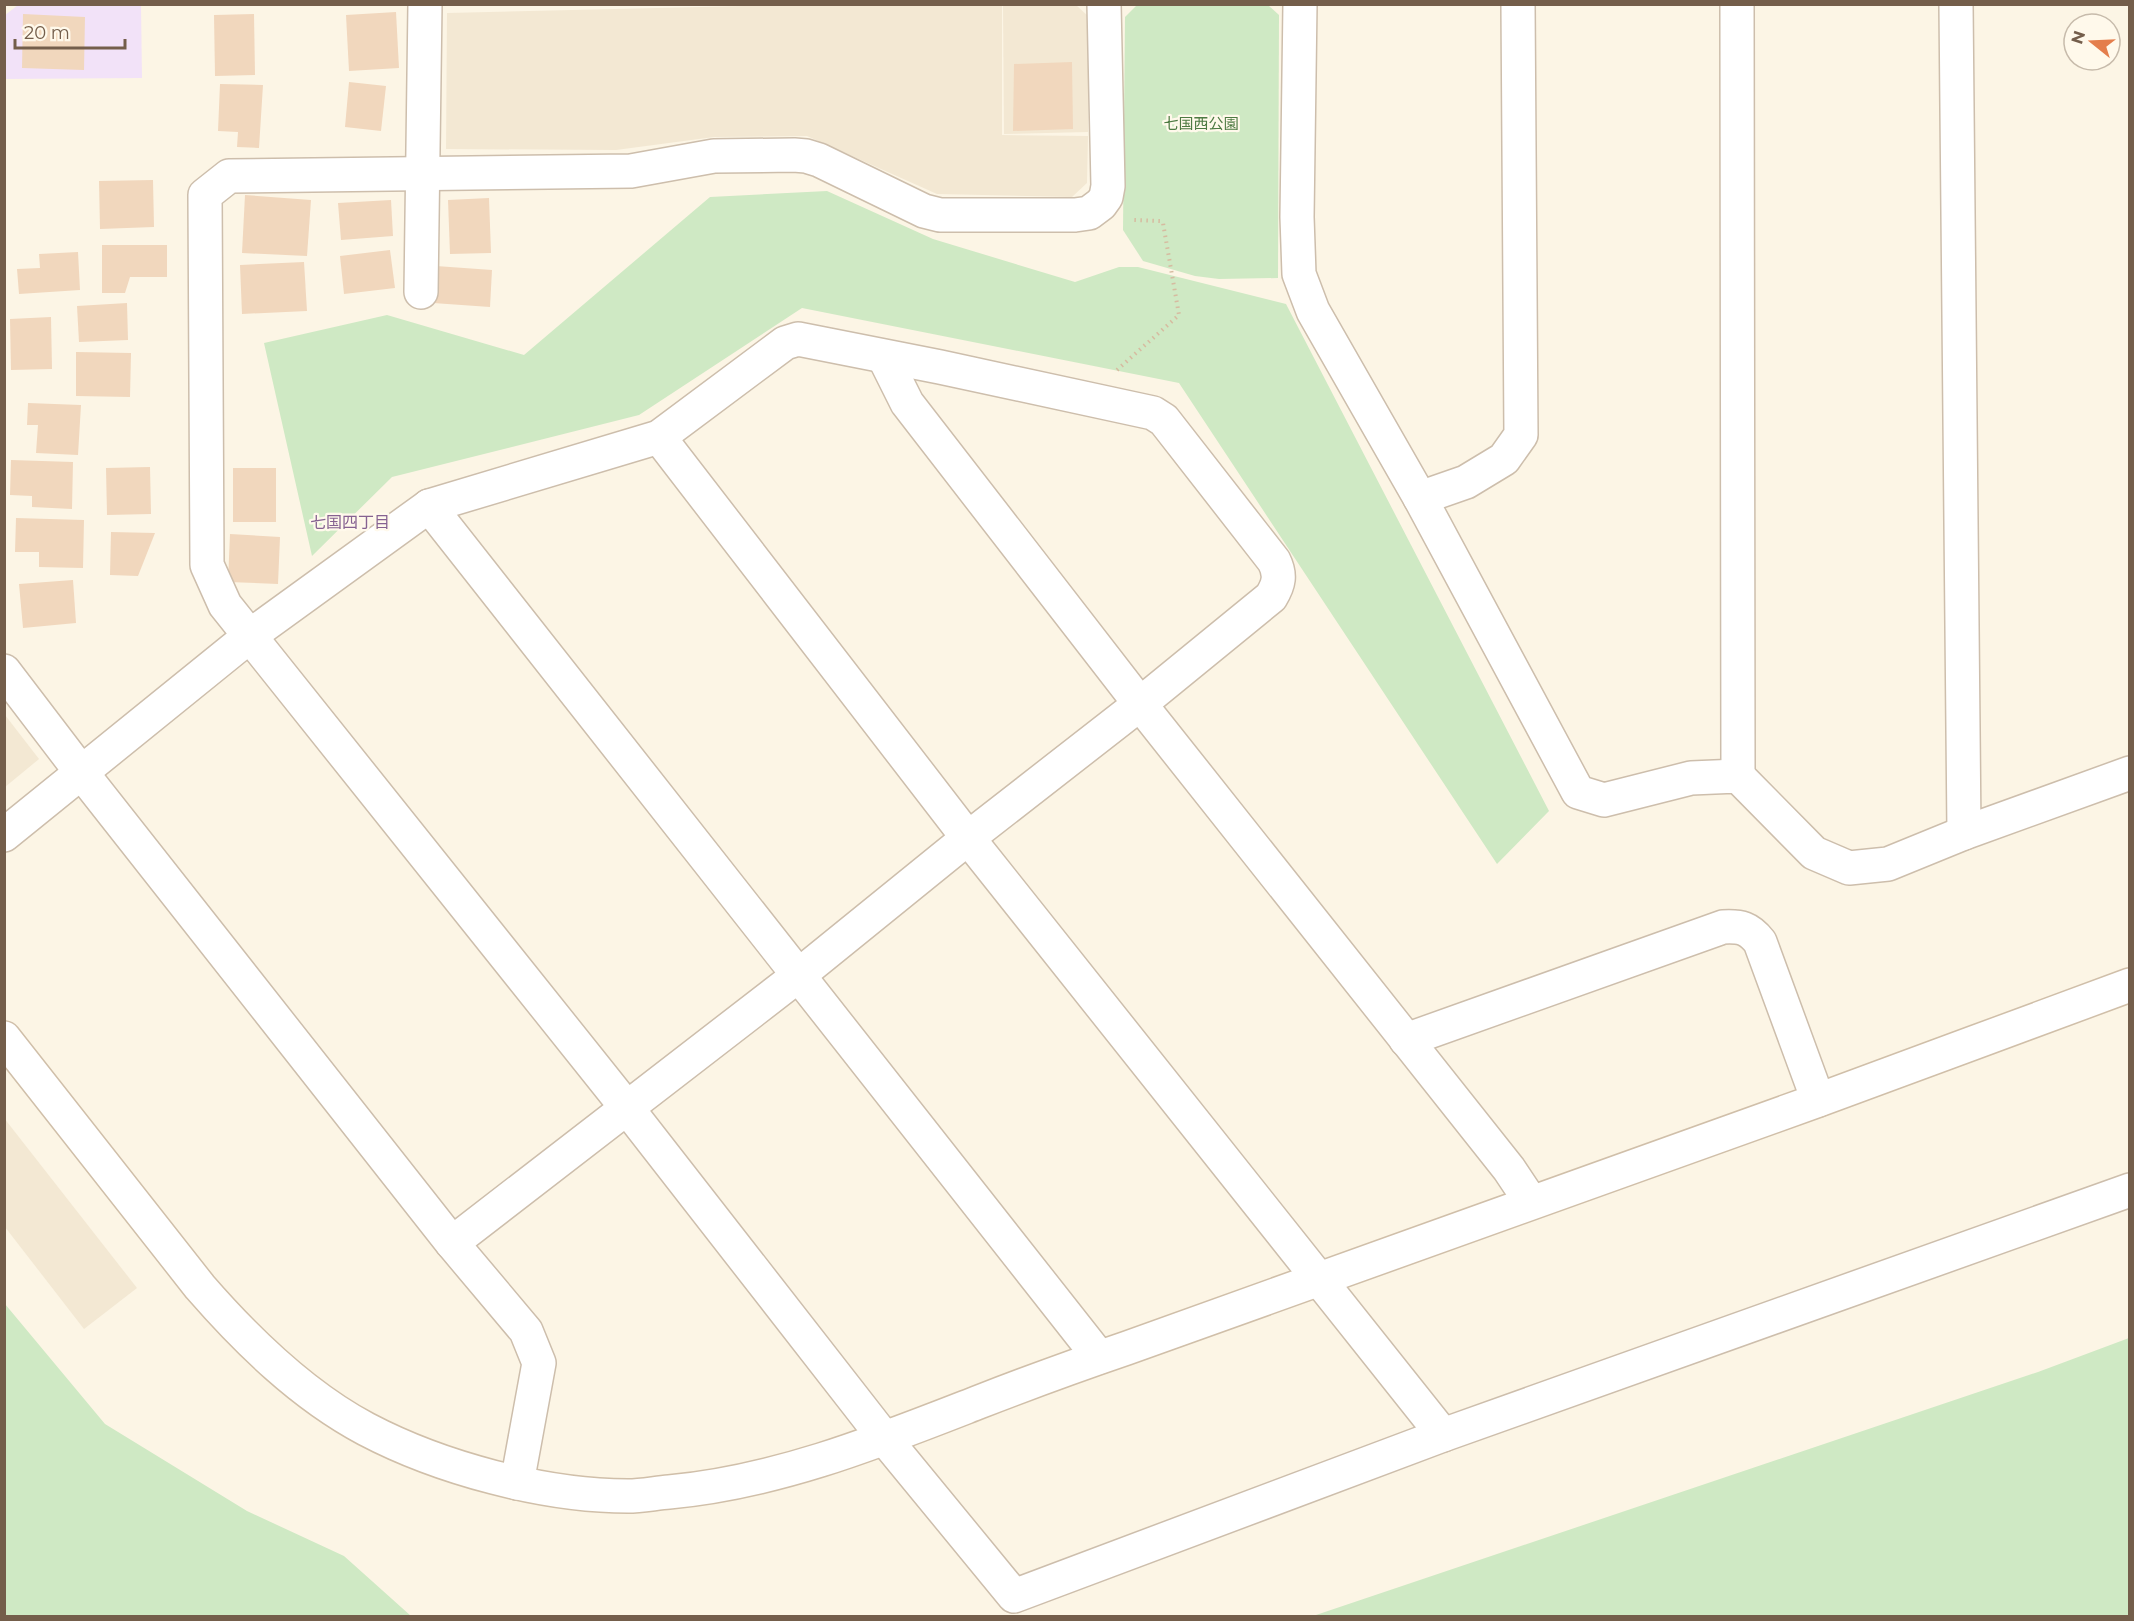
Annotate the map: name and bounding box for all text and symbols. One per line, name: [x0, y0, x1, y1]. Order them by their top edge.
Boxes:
scale bar: [15, 12, 124, 50]
north arrow: [2062, 12, 2122, 72]
text: 20 m: [24, 22, 70, 44]
text: N: [2067, 28, 2089, 47]
park label: 七国西公園: [1163, 114, 1239, 133]
district label: 七国四丁目: [310, 513, 390, 532]

